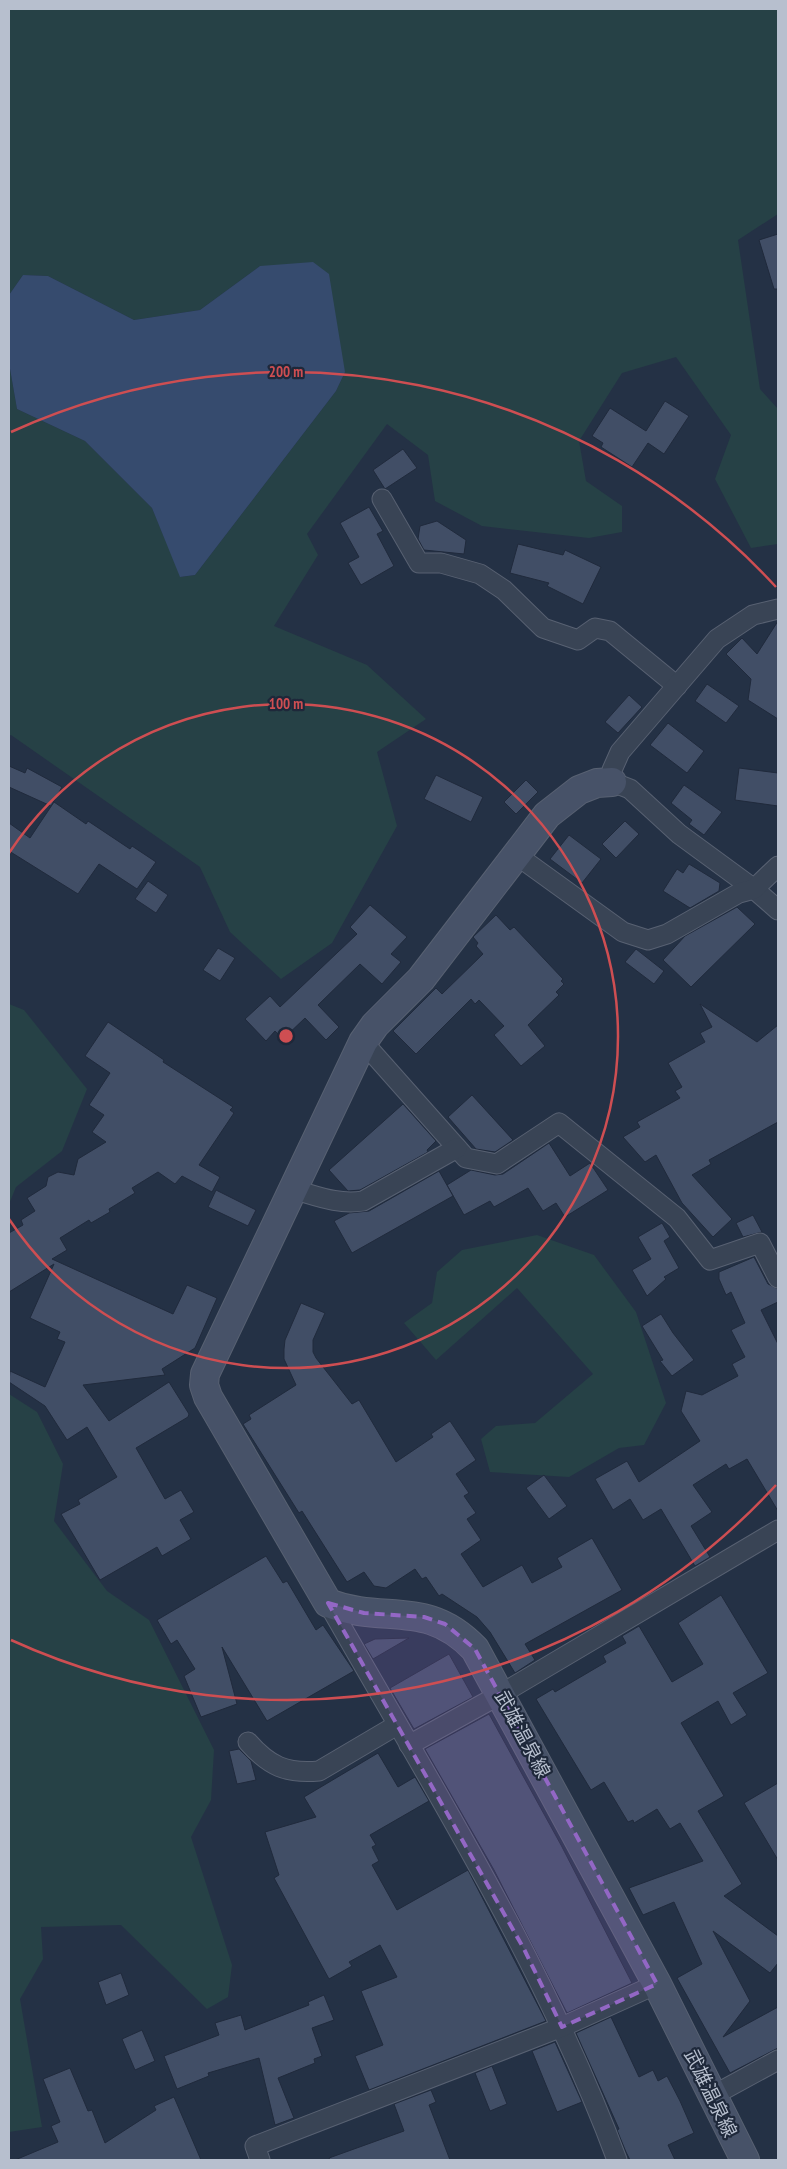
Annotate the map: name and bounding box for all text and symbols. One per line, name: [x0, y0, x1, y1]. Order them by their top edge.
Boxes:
text: 200 m: [269, 362, 303, 381]
text: 100 m: [269, 694, 303, 713]
centre of rings: [277, 1027, 295, 1045]
street label: 武雄温泉線: [490, 1686, 556, 1782]
street label: 武雄温泉線: [679, 2045, 743, 2141]

